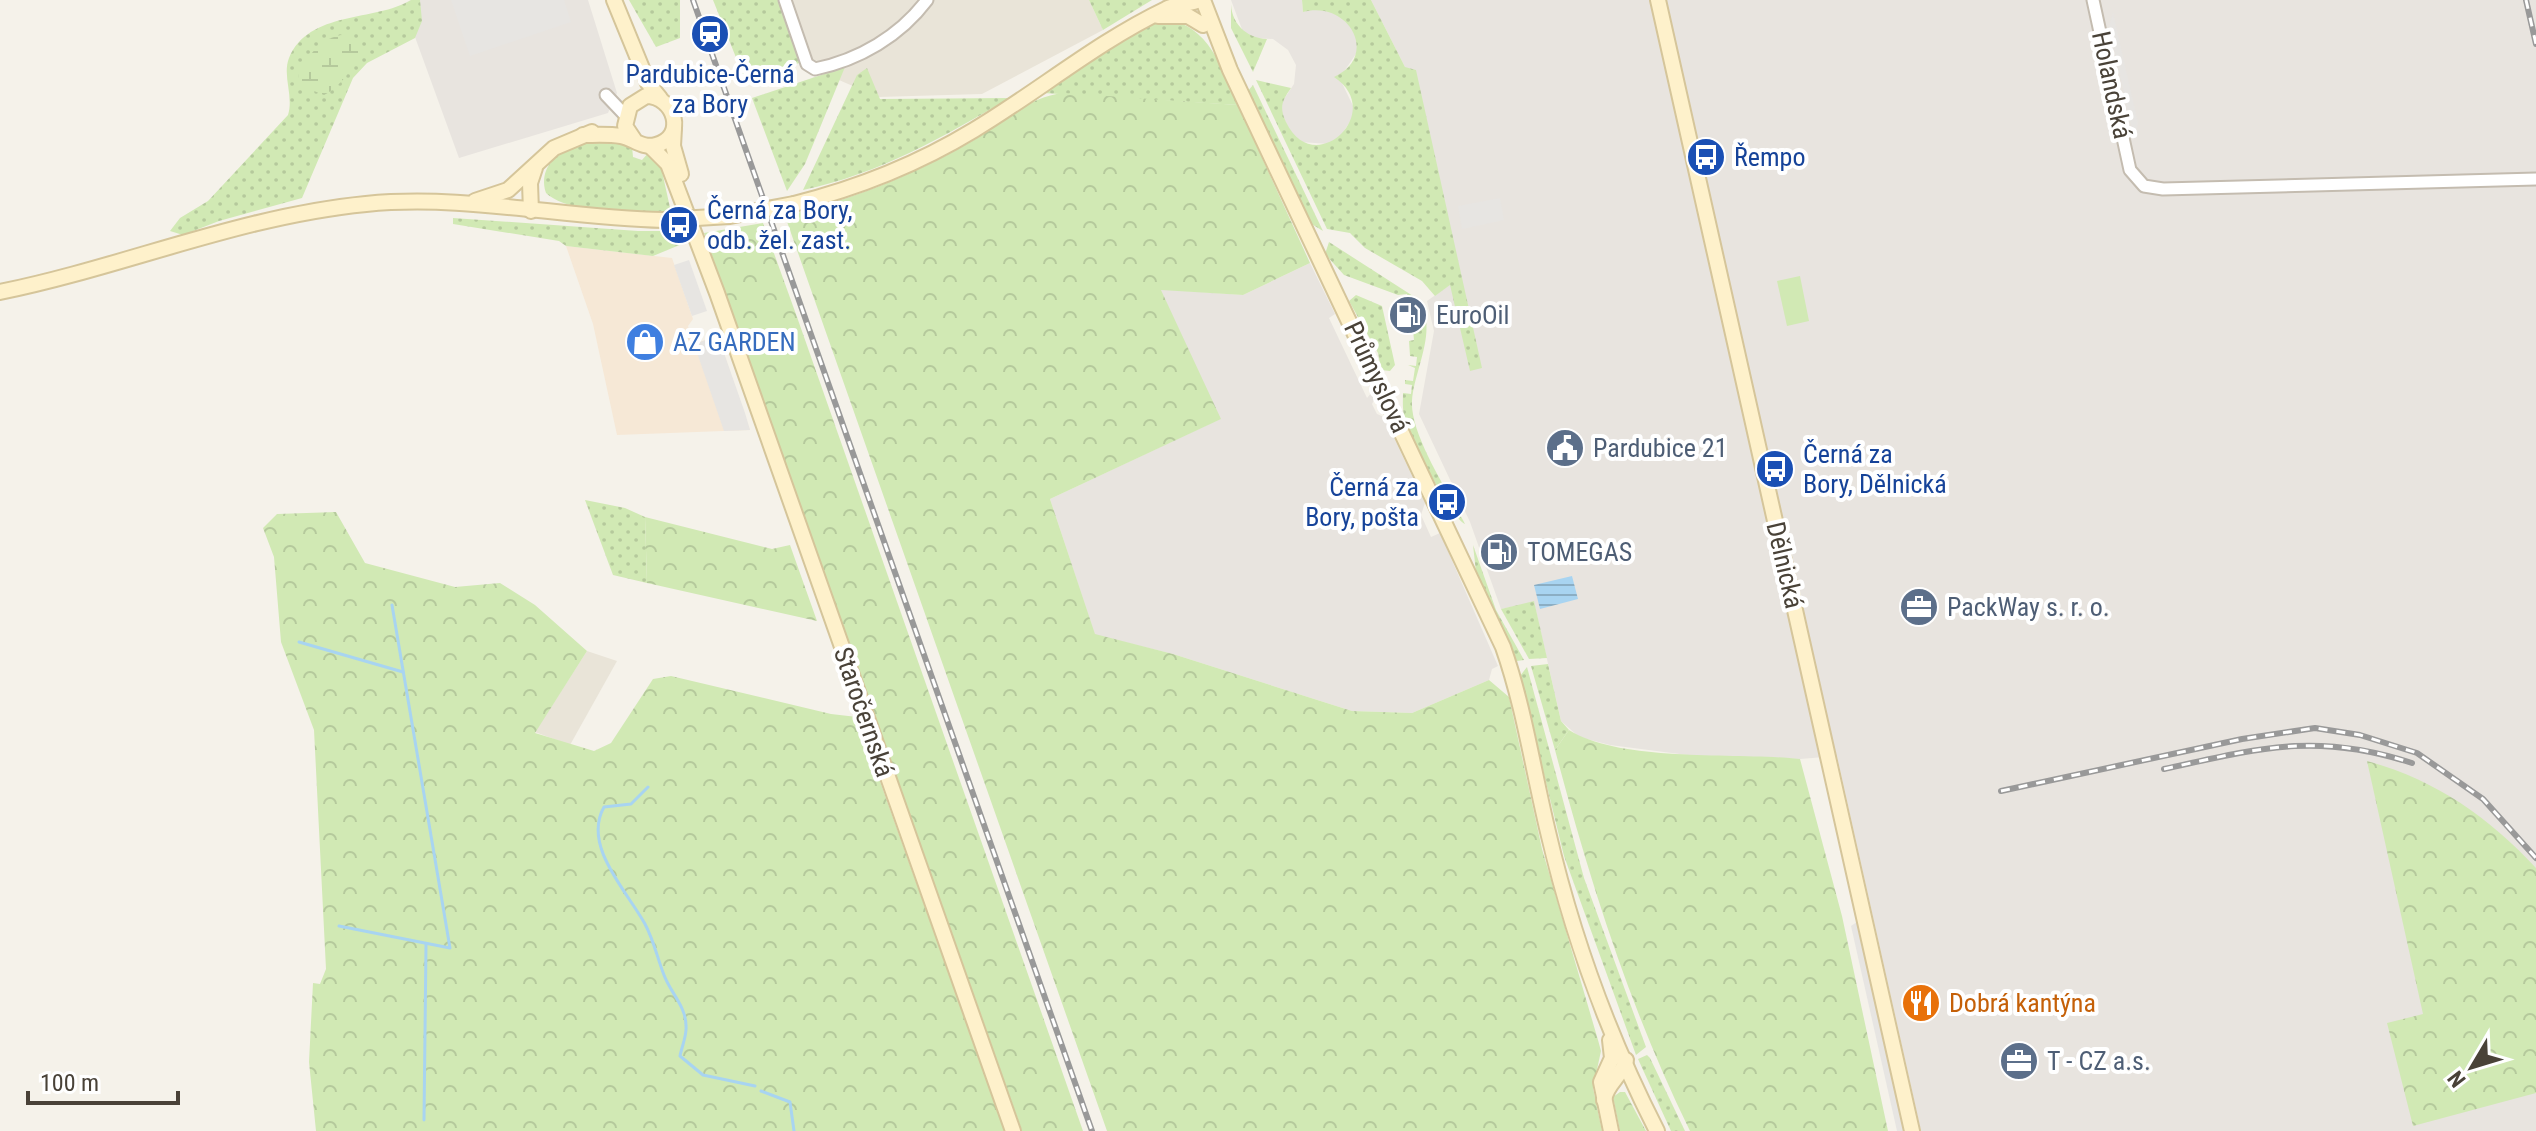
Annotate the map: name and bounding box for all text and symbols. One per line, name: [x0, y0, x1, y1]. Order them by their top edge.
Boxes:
station icon: Pardubice-Černá za Bory: [689, 13, 731, 55]
street label: Holandská: [2086, 29, 2138, 141]
place label: Pardubice-Černá za Bory: [625, 59, 795, 119]
bus stop icon: Řempo: [1685, 136, 1727, 178]
place label: Řempo: [1734, 142, 1805, 172]
place label: Černá za Bory, odb. žel. zast.: [707, 195, 853, 255]
bus stop icon: Černá za Bory, odb. žel. zast.: [658, 204, 700, 246]
fuel station icon: EuroOil: [1387, 294, 1429, 336]
place label: EuroOil: [1436, 300, 1510, 330]
street label: Průmyslová: [1338, 317, 1416, 437]
shop icon: AZ GARDEN: [624, 321, 666, 363]
place label: AZ GARDEN: [673, 327, 796, 357]
public building icon: Pardubice 21: [1544, 427, 1586, 469]
place label: Pardubice 21: [1593, 433, 1728, 463]
place label: Černá za Bory, Dělnická: [1803, 439, 1947, 499]
bus stop icon: Černá za Bory, Dělnická: [1754, 448, 1796, 490]
place label: Černá za Bory, pošta: [1305, 472, 1419, 532]
bus stop icon: Černá za Bory, pošta: [1426, 481, 1468, 523]
street label: Dělnická: [1761, 519, 1809, 611]
fuel station icon: TOMEGAS: [1478, 531, 1520, 573]
place label: TOMEGAS: [1527, 537, 1632, 567]
office icon: PackWay s. r. o.: [1898, 586, 1940, 628]
place label: PackWay s. r. o.: [1947, 592, 2110, 622]
street label: Staročernská: [828, 643, 900, 781]
restaurant icon: Dobrá kantýna: [1900, 982, 1942, 1024]
place label: Dobrá kantýna: [1949, 988, 2096, 1018]
north arrow: [2432, 1027, 2512, 1107]
office icon: T - CZ a.s.: [1998, 1040, 2040, 1082]
place label: T - CZ a.s.: [2047, 1046, 2151, 1076]
scale bar: [28, 1055, 178, 1105]
text: N: [2443, 1066, 2471, 1092]
text: 100 m: [40, 1069, 99, 1097]

